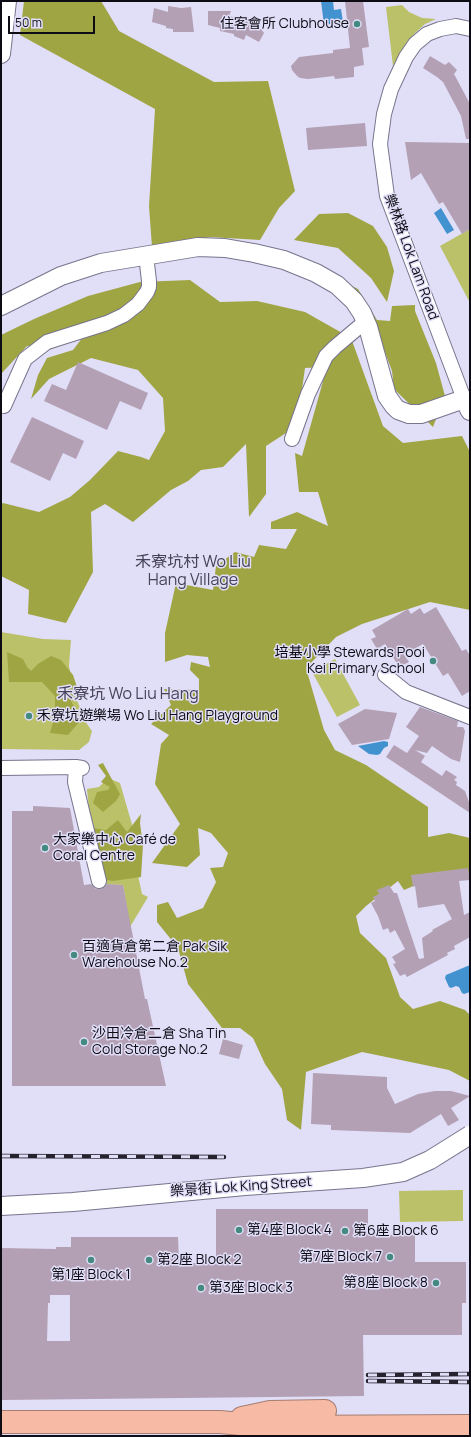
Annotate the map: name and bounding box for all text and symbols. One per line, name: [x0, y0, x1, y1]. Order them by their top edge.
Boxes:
scale bar: [10, 8, 97, 34]
text: 50 m: [15, 14, 42, 31]
place label: 住客會所 Clubhouse: [220, 16, 349, 32]
marker: 住客會所 Clubhouse: [352, 19, 362, 29]
street label: 樂林路 Lok Lam Road: [380, 192, 442, 322]
district label: 禾寮坑村 Wo Liu Hang Village: [135, 553, 251, 591]
place label: 培基小學 Stewards Pooi Kei Primary School: [275, 645, 425, 678]
marker: 培基小學 Stewards Pooi Kei Primary School: [428, 656, 438, 666]
district label: 禾寮坑 Wo Liu Hang: [57, 685, 199, 705]
place label: 禾寮坑遊樂場 Wo Liu Hang Playground: [37, 708, 278, 724]
marker: 禾寮坑遊樂場 Wo Liu Hang Playground: [24, 711, 34, 721]
place label: 大家樂中心 Café de Coral Centre: [53, 832, 176, 864]
marker: 大家樂中心 Café de Coral Centre: [40, 843, 50, 853]
place label: 百適貨倉第二倉 Pak Sik Warehouse No.2: [82, 939, 227, 972]
marker: 百適貨倉第二倉 Pak Sik Warehouse No.2: [69, 950, 79, 960]
place label: 沙田冷倉二倉 Sha Tin Cold Storage No.2: [92, 1026, 226, 1058]
marker: 沙田冷倉二倉 Sha Tin Cold Storage No.2: [79, 1037, 89, 1047]
street label: 樂景街 Lok King Street: [170, 1174, 312, 1200]
place label: 第4座 Block 4: [247, 1222, 332, 1238]
place label: 第6座 Block 6: [353, 1223, 439, 1239]
marker: 第4座 Block 4: [234, 1225, 244, 1235]
marker: 第6座 Block 6: [340, 1226, 350, 1236]
place label: 第7座 Block 7: [300, 1249, 382, 1265]
place label: 第2座 Block 2: [157, 1252, 241, 1268]
marker: 第7座 Block 7: [385, 1252, 395, 1262]
marker: 第1座 Block 1: [86, 1255, 96, 1265]
marker: 第2座 Block 2: [144, 1255, 154, 1265]
place label: 第1座 Block 1: [51, 1267, 131, 1283]
place label: 第8座 Block 8: [343, 1275, 428, 1291]
marker: 第8座 Block 8: [431, 1278, 441, 1288]
place label: 第3座 Block 3: [209, 1280, 293, 1296]
marker: 第3座 Block 3: [196, 1283, 206, 1293]

